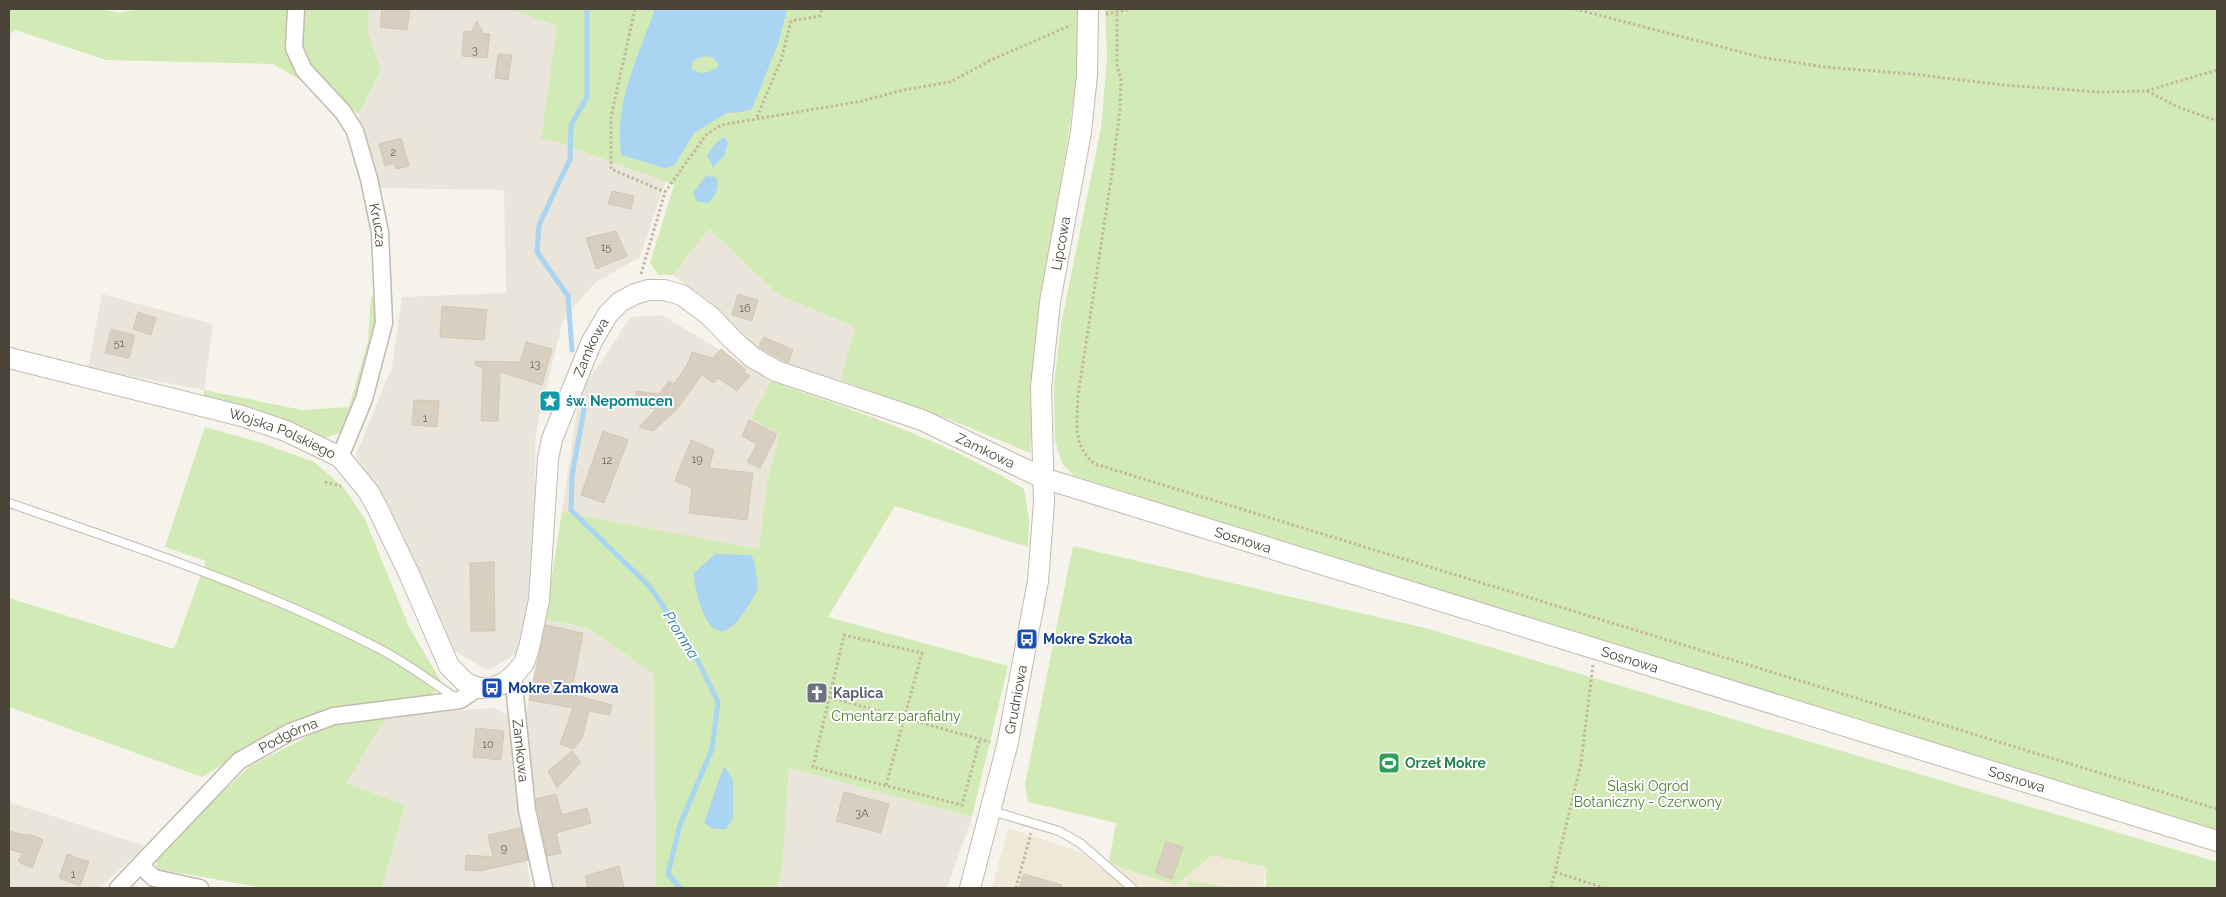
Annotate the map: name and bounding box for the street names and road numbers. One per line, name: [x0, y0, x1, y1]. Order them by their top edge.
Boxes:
street label: Krucza: [366, 202, 389, 247]
street label: Lipcowa: [1048, 215, 1073, 272]
street label: Zamkowa: [570, 315, 612, 379]
street label: Wojska Polskiego: [227, 405, 338, 462]
street label: Zamkowa: [954, 430, 1018, 471]
street label: Sosnowa: [1213, 524, 1273, 556]
street label: Sosnowa: [1599, 643, 1660, 676]
street label: Grudniowa: [1001, 664, 1030, 736]
street label: Podgórna: [256, 715, 320, 756]
street label: Zamkowa: [510, 718, 532, 783]
street label: Sosnowa: [1986, 763, 2047, 795]

